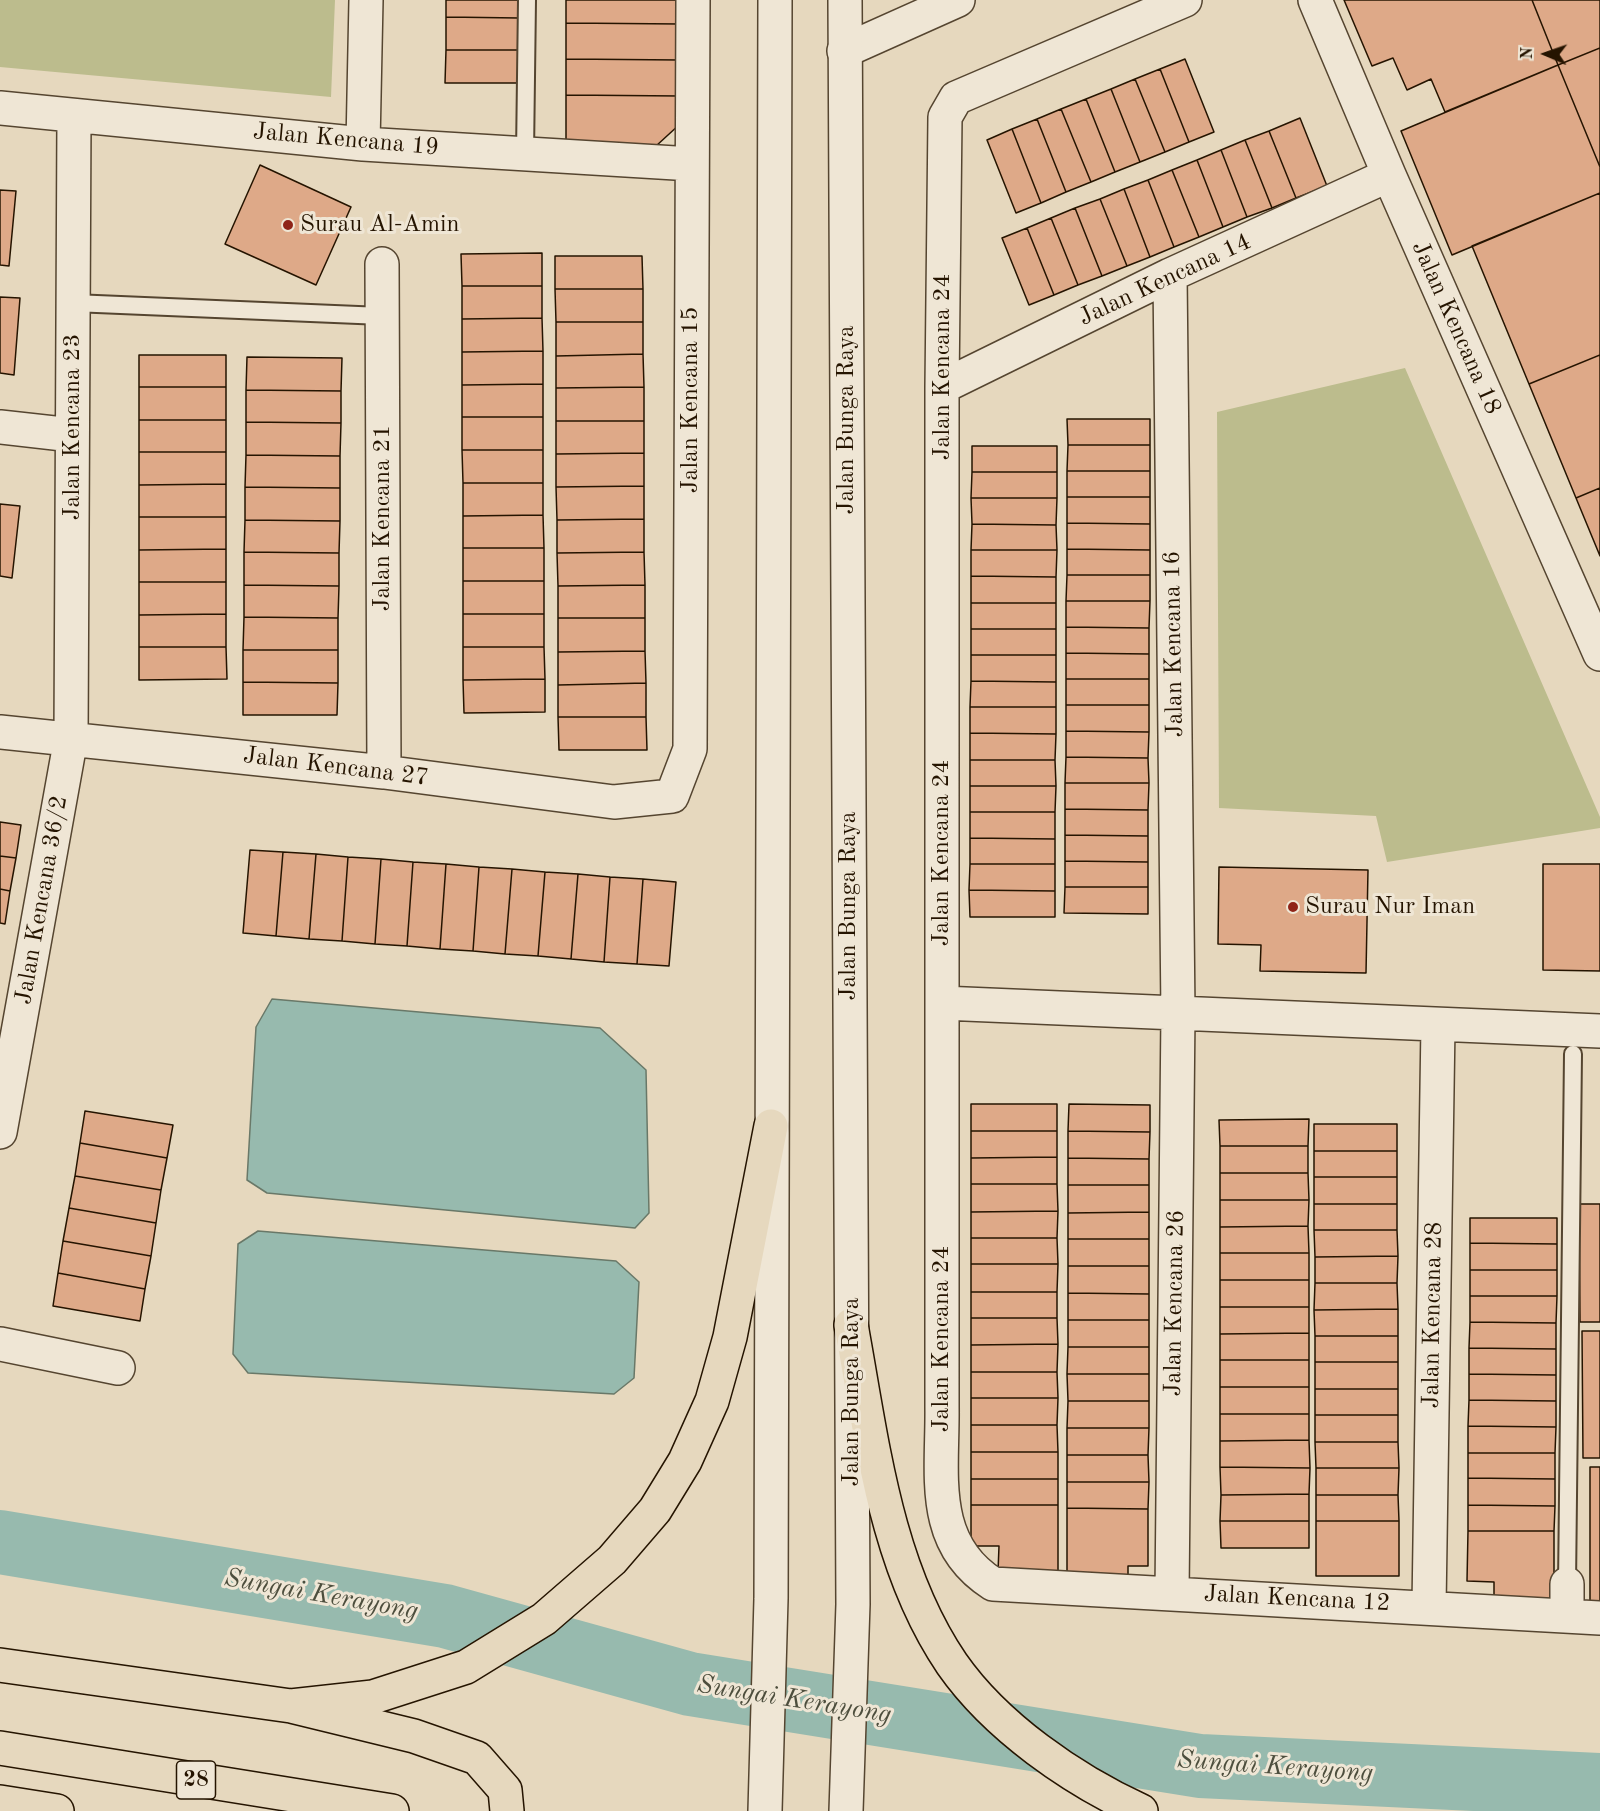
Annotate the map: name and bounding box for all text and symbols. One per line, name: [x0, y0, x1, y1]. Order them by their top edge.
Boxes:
north arrow: [1516, 24, 1576, 84]
text: N: [1520, 47, 1536, 60]
street label: Jalan Kencana 19: [252, 118, 440, 162]
place label: Surau Al-Amin: [300, 211, 459, 239]
marker: Surau Al-Amin: [281, 218, 295, 232]
street label: Jalan Kencana 14: [1074, 228, 1256, 332]
street label: Jalan Kencana 18: [1405, 237, 1507, 419]
street label: Jalan Kencana 24: [929, 274, 957, 460]
street label: Jalan Kencana 15: [677, 307, 705, 493]
street label: Jalan Bunga Raya: [833, 325, 861, 515]
street label: Jalan Kencana 23: [59, 334, 87, 520]
street label: Jalan Kencana 21: [369, 425, 397, 611]
street label: Jalan Kencana 16: [1158, 550, 1190, 738]
street label: Jalan Kencana 27: [242, 741, 430, 793]
street label: Jalan Kencana 24: [928, 760, 956, 946]
street label: Jalan Kencana 36/2: [9, 793, 75, 1007]
street label: Jalan Bunga Raya: [835, 811, 863, 1001]
place label: Surau Nur Iman: [1305, 893, 1475, 921]
marker: Surau Nur Iman: [1286, 900, 1300, 914]
street label: Jalan Kencana 26: [1159, 1209, 1191, 1397]
street label: Jalan Kencana 28: [1417, 1221, 1449, 1409]
street label: Jalan Kencana 24: [928, 1246, 956, 1432]
street label: Jalan Bunga Raya: [838, 1297, 866, 1487]
water label: Sungai Kerayong: [222, 1563, 420, 1627]
street label: Jalan Kencana 12: [1203, 1580, 1391, 1618]
water label: Sungai Kerayong: [695, 1669, 893, 1731]
water label: Sungai Kerayong: [1176, 1745, 1374, 1789]
road number: 28: [176, 1761, 216, 1799]

